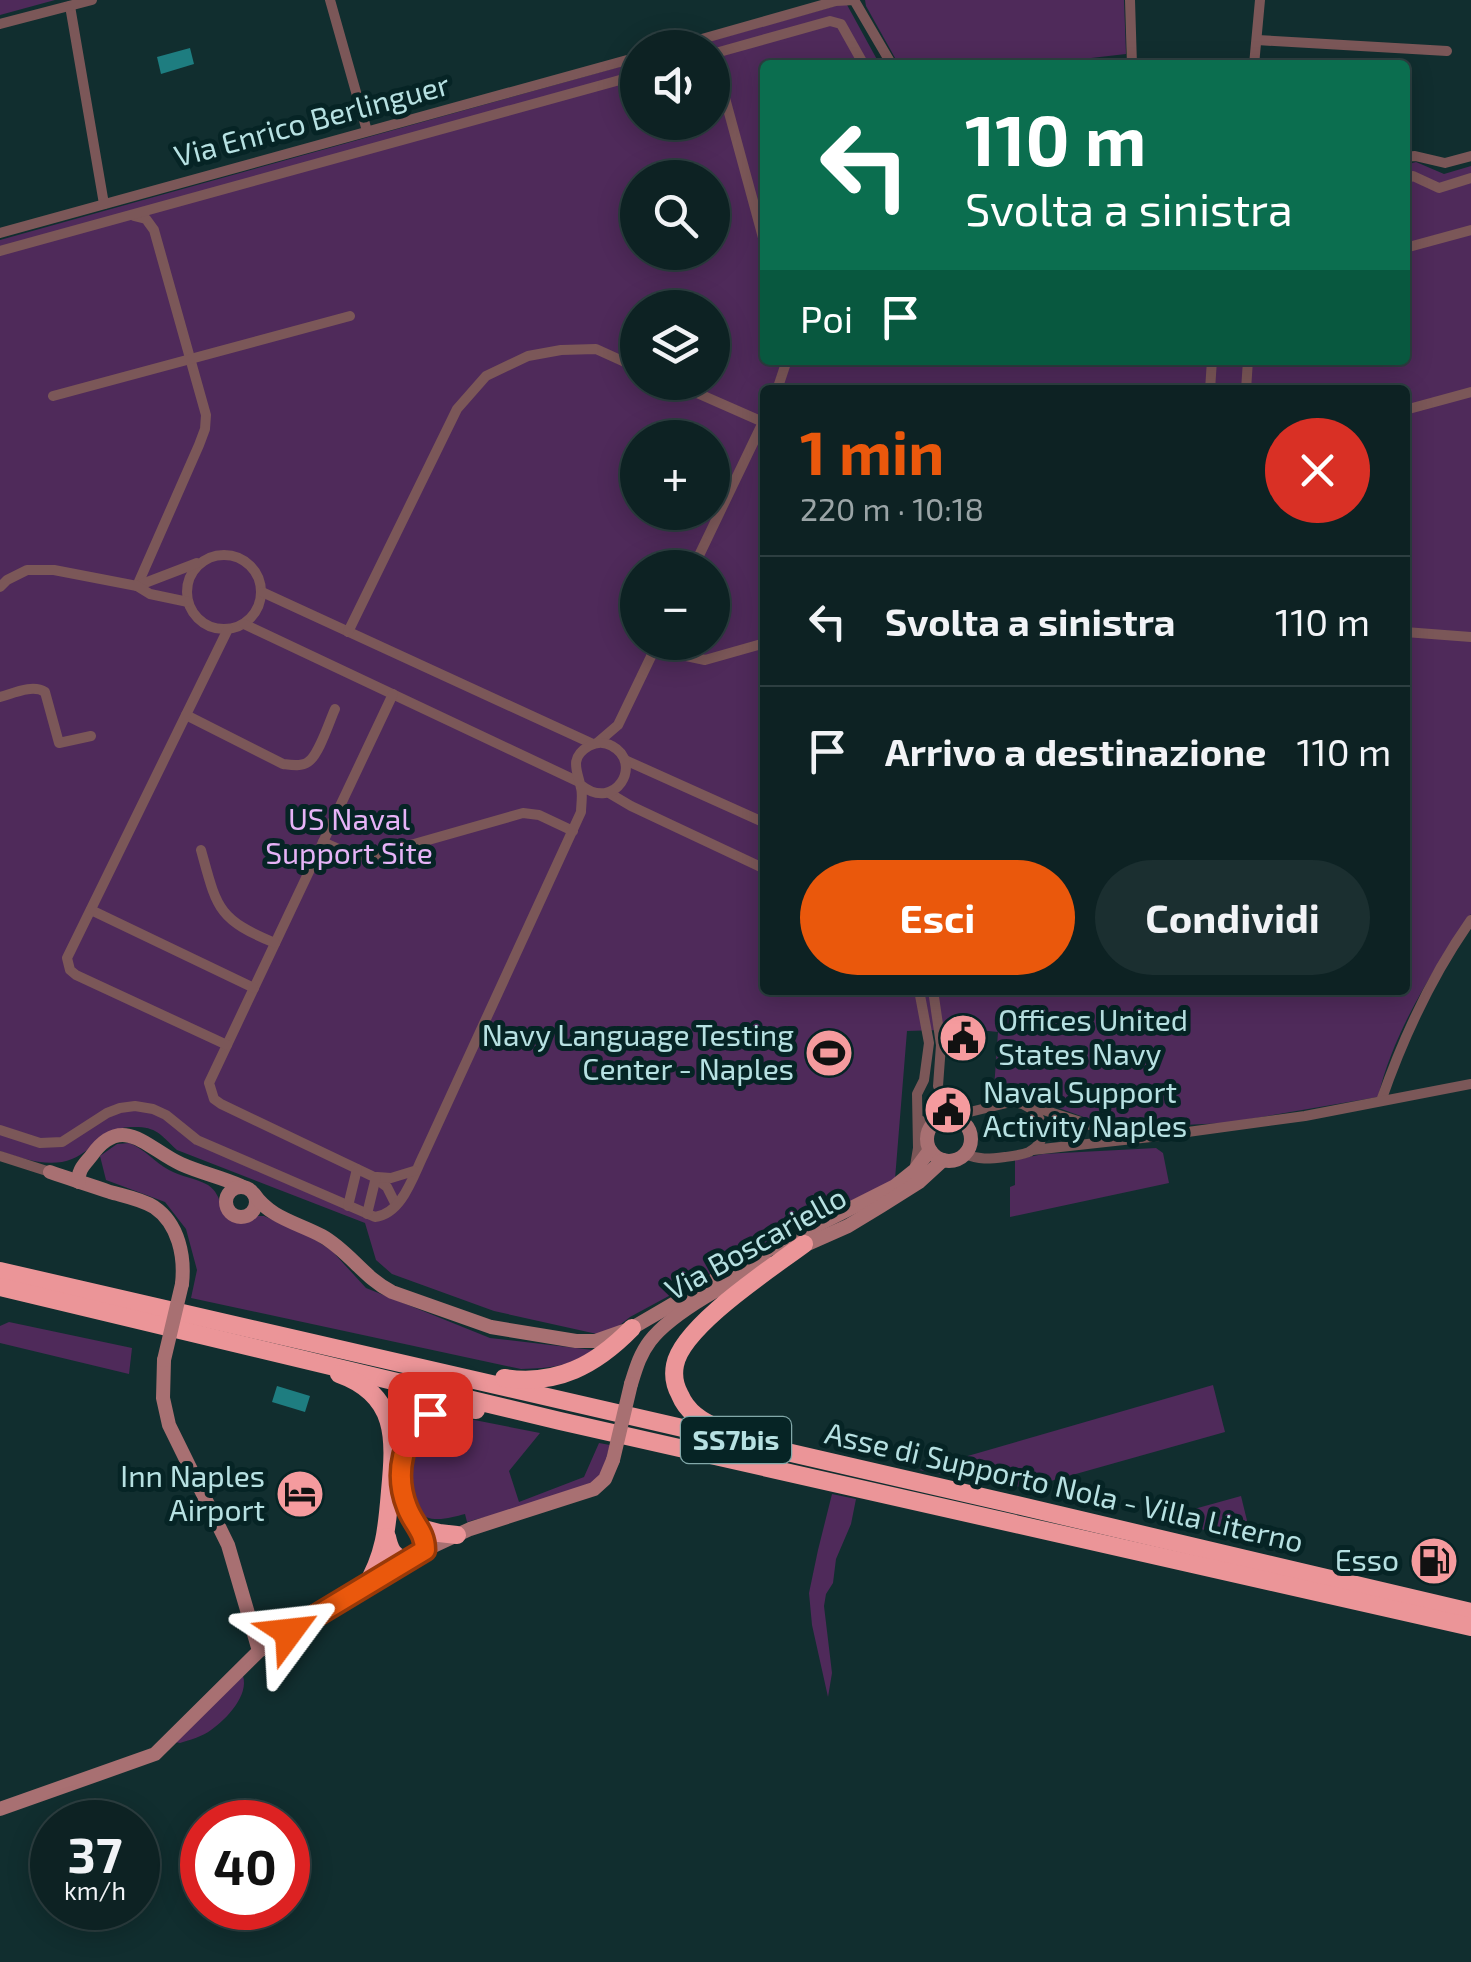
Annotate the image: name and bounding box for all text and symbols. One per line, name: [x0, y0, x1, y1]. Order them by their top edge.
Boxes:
map controls: [620, 30, 730, 660]
button: sound: [620, 30, 730, 140]
street label: Via Enrico Berlinguer: [170, 65, 453, 173]
text: 110 m: [965, 96, 1146, 180]
icon: left: [800, 100, 930, 230]
button: search: [620, 160, 730, 270]
text: Svolta a sinistra: [965, 181, 1293, 235]
button: layers: [620, 290, 730, 400]
icon: arrive: [873, 290, 928, 345]
text: Poi: [800, 295, 853, 341]
text: 1 min: [800, 415, 944, 487]
button: close: [1265, 418, 1370, 523]
button: +: [620, 420, 730, 530]
text: 220 m · 10:18: [800, 489, 984, 527]
button: −: [620, 550, 730, 660]
icon: left: [800, 594, 855, 649]
text: Svolta a sinistra: [885, 598, 1175, 644]
text: 110 m: [1275, 598, 1370, 644]
icon: arrive: [800, 724, 855, 779]
text: Arrivo a destinazione: [885, 728, 1266, 774]
text: 110 m: [1296, 728, 1391, 774]
park label: US Naval Support Site: [265, 800, 433, 870]
button: Esci: [800, 860, 1075, 975]
button: Condividi: [1095, 860, 1370, 975]
place label: Offices United States Navy: [998, 1001, 1188, 1071]
public building icon: Offices United States Navy: [937, 1012, 989, 1064]
place label: Navy Language Testing Center - Naples: [482, 1016, 794, 1086]
sports icon: Navy Language Testing Center - Naples: [803, 1027, 855, 1079]
place label: Naval Support Activity Naples: [983, 1073, 1187, 1143]
public building icon: Naval Support Activity Naples: [922, 1084, 974, 1136]
street label: Via Boscariello: [658, 1178, 852, 1307]
pin: [388, 1372, 473, 1457]
icon: arrive: [403, 1387, 458, 1442]
street label: Asse di Supporto Nola - Villa Literno: [822, 1413, 1307, 1559]
road number: SS7bis: [681, 1417, 791, 1463]
place label: Inn Naples Airport: [120, 1457, 265, 1527]
hotel icon: Inn Naples Airport: [274, 1468, 326, 1520]
fuel station icon: Esso: [1408, 1535, 1460, 1587]
place label: Esso: [1335, 1541, 1399, 1577]
position arrow: [237, 1580, 341, 1684]
speed limit sign: 40: [180, 1800, 310, 1930]
text: 37: [68, 1823, 122, 1883]
text: km/h: [64, 1875, 126, 1905]

